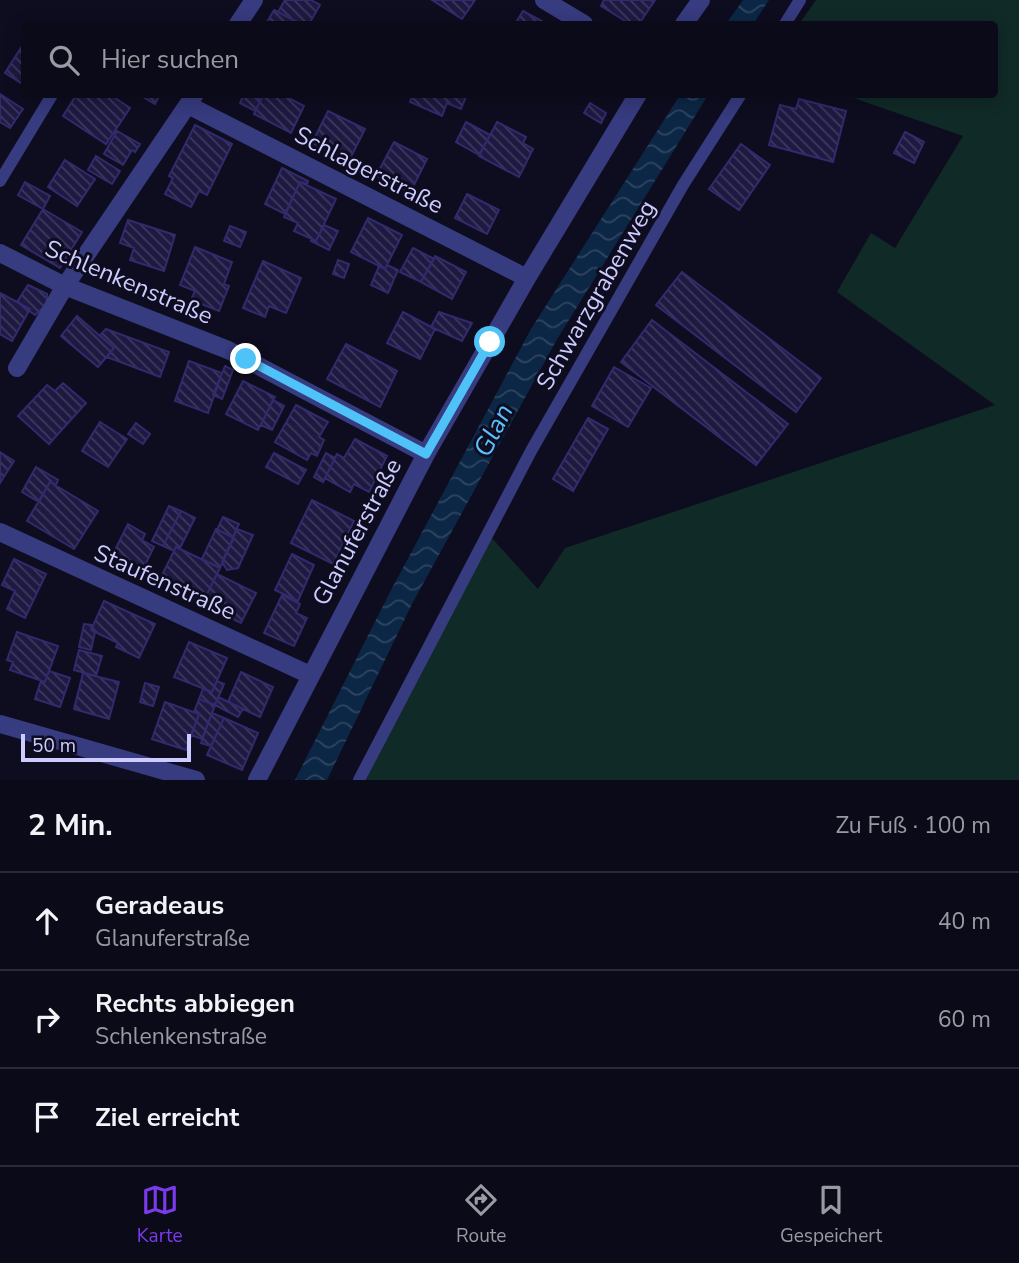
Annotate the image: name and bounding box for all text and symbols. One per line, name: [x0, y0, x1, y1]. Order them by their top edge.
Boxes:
search box: [21, 21, 998, 98]
icon: search: [45, 41, 83, 79]
text: Hier suchen: [101, 42, 239, 77]
street label: Schlagerstraße: [289, 119, 449, 221]
street label: Schwarzgrabenweg: [529, 194, 663, 396]
street label: Schlenkenstraße: [40, 232, 218, 332]
route start: [474, 326, 505, 357]
route end: [230, 343, 261, 374]
water label: Glan: [465, 398, 522, 463]
street label: Glanuferstraße: [305, 453, 409, 611]
street label: Staufenstraße: [89, 536, 241, 628]
scale bar: [21, 731, 191, 763]
text: 50 m: [32, 733, 76, 759]
text: 2 Min.: [28, 805, 113, 846]
text: Zu Fuß · 100 m: [835, 810, 991, 841]
text: Geradeaus: [95, 888, 224, 923]
icon: ahead: [28, 902, 66, 940]
text: 40 m: [938, 906, 991, 937]
text: Glanuferstraße: [95, 923, 250, 954]
text: Rechts abbiegen: [95, 986, 295, 1021]
icon: right: [28, 1000, 66, 1038]
text: 60 m: [938, 1004, 991, 1035]
text: Schlenkenstraße: [95, 1021, 267, 1052]
icon: arrive: [28, 1098, 66, 1136]
text: Ziel erreicht: [95, 1100, 239, 1135]
tab: Karte: [137, 1181, 183, 1249]
tab: Route: [456, 1181, 506, 1249]
tab: Gespeichert: [780, 1181, 882, 1249]

